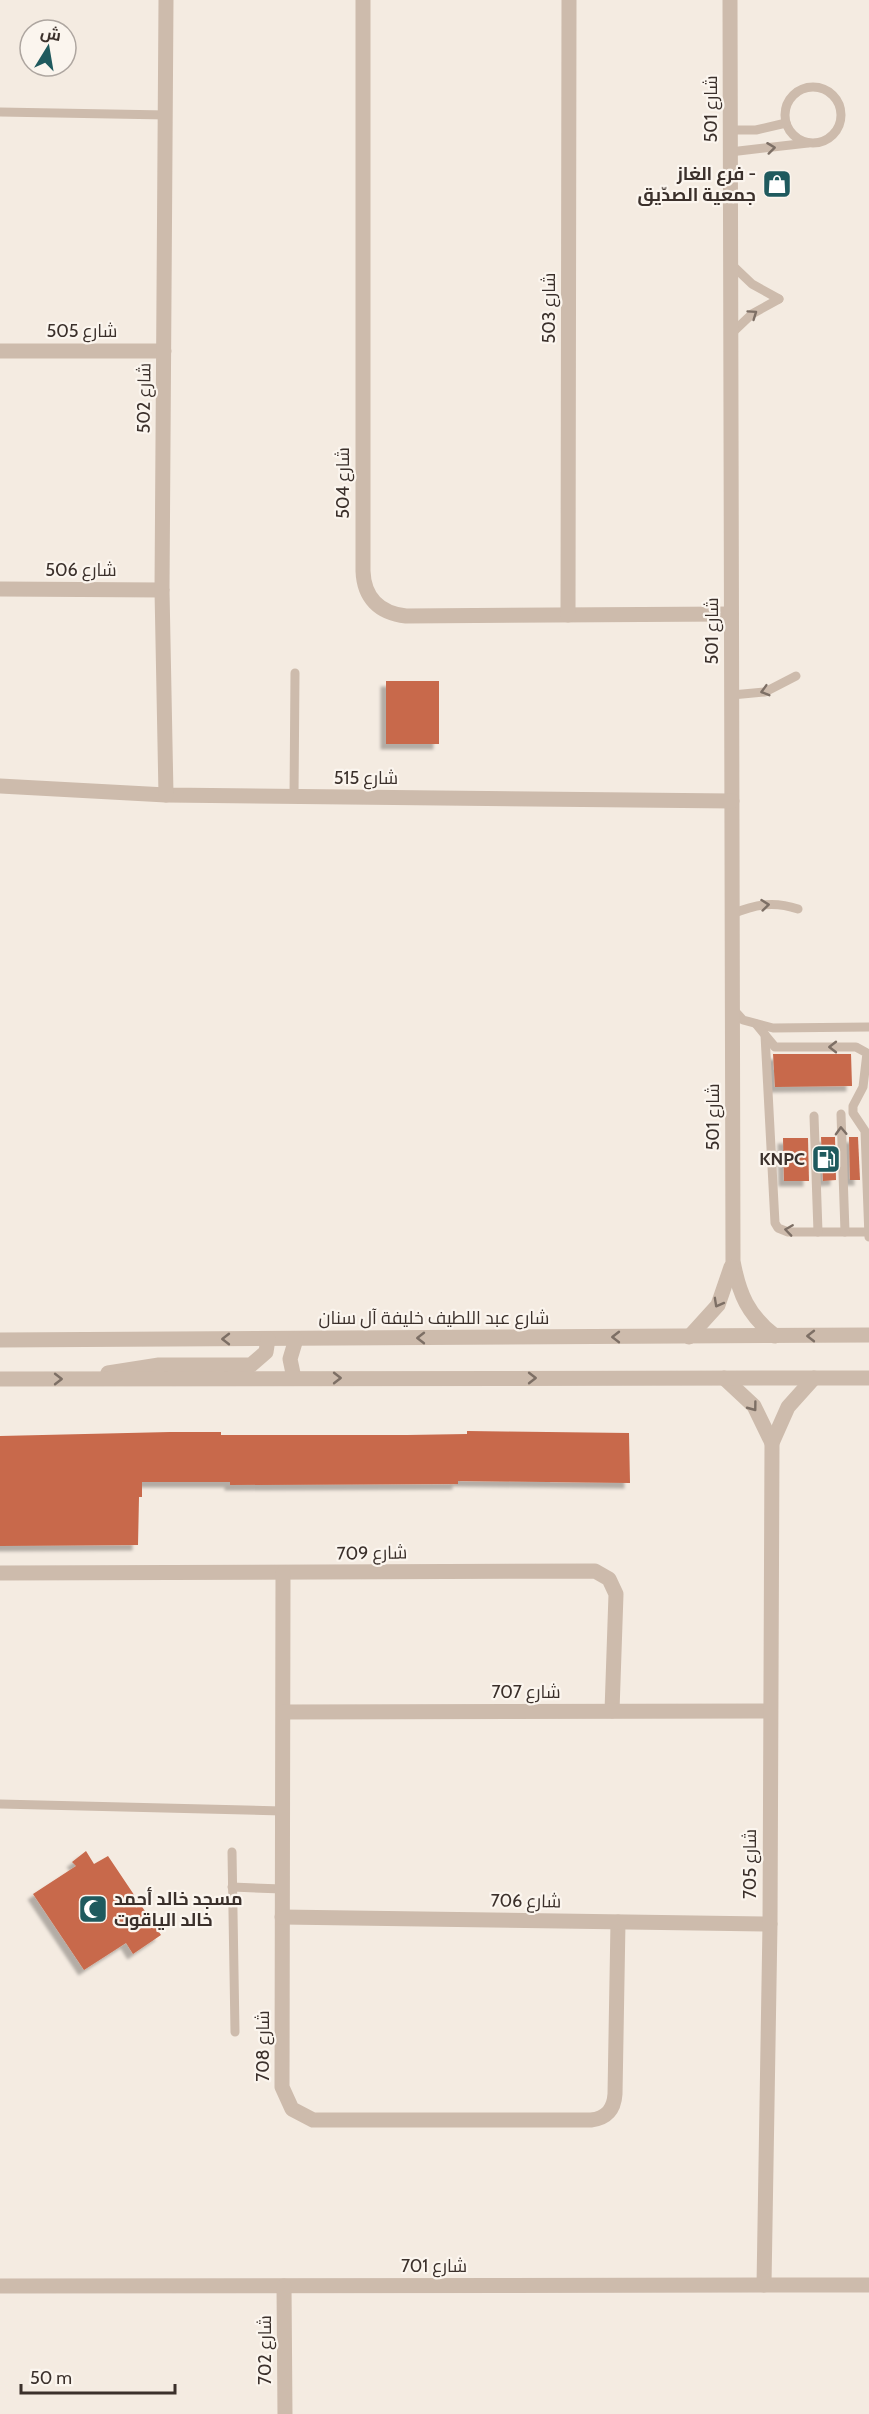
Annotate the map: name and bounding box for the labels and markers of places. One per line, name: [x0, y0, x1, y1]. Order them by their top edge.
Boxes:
place label: فرع الغاز - جمعية الصدّيق: [638, 163, 756, 206]
shop icon: فرع الغاز - جمعية الصدّيق: [761, 168, 793, 200]
fuel station icon: KNPC: [810, 1143, 842, 1175]
place label: KNPC: [759, 1148, 805, 1170]
place label: مسجد خالد أحمد خالد الياقوت: [114, 1886, 243, 1931]
mosque icon: مسجد خالد أحمد خالد الياقوت: [77, 1893, 109, 1925]

